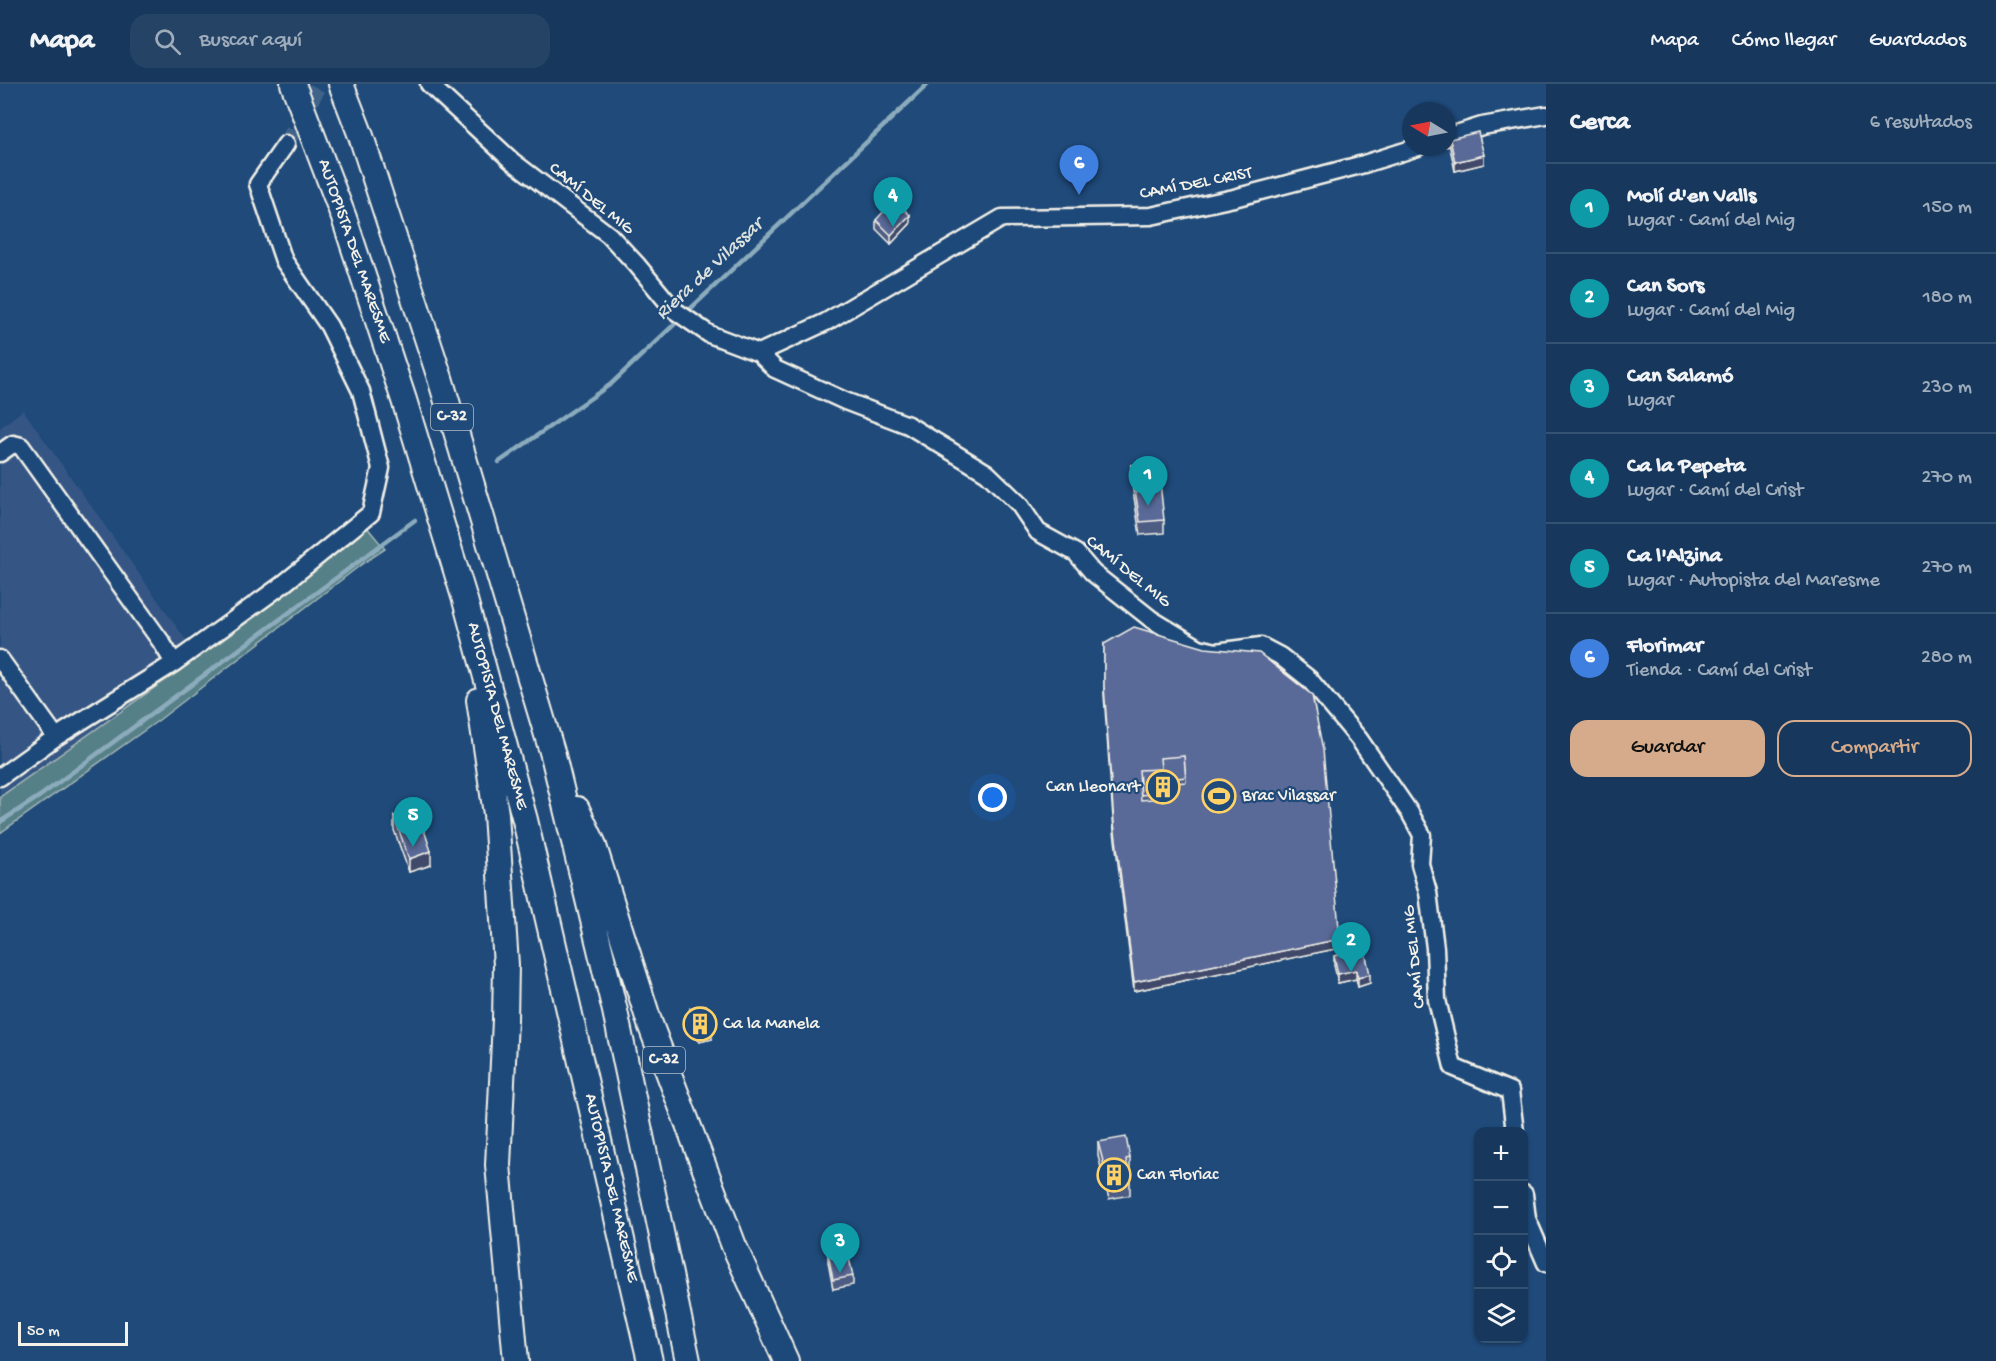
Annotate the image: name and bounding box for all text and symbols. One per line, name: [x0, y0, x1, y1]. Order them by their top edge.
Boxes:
search box: [130, 14, 550, 68]
text: Mapa: [30, 25, 94, 58]
icon: search: [151, 25, 184, 58]
text: Buscar aquí: [199, 28, 302, 54]
text: Mapa: [1650, 29, 1699, 54]
text: Cómo llegar: [1732, 29, 1836, 54]
text: Guardados: [1869, 29, 1966, 54]
north arrow: [1402, 102, 1456, 156]
text: Cerca: [1570, 108, 1630, 139]
text: 6 resultados: [1870, 112, 1972, 135]
pin: 6: [1060, 146, 1098, 195]
street label: AUTOPISTA DEL MARESME: [313, 156, 396, 346]
street label: CAMÍ DEL MIG: [544, 158, 638, 240]
street label: CAMÍ DEL CRIST: [1138, 163, 1255, 205]
pin: 4: [874, 178, 912, 227]
text: Molí d'en Valls: [1627, 184, 1756, 210]
text: 1: [1585, 197, 1594, 220]
text: 150 m: [1923, 197, 1972, 220]
text: Lugar · Camí del Mig: [1627, 210, 1795, 233]
water label: Riera de Vilassar: [651, 212, 771, 326]
text: Can Sors: [1627, 274, 1704, 300]
text: 2: [1585, 287, 1594, 310]
text: 180 m: [1923, 287, 1972, 310]
text: Lugar · Camí del Mig: [1627, 300, 1795, 323]
text: Can Salamó: [1627, 364, 1733, 390]
text: 3: [1584, 377, 1595, 400]
text: 230 m: [1922, 377, 1972, 400]
text: Lugar: [1627, 390, 1673, 413]
road number: C-32: [431, 404, 473, 430]
text: Ca la Pepeta: [1627, 454, 1746, 480]
pin: 1: [1128, 456, 1168, 506]
text: 4: [1585, 467, 1594, 490]
text: 270 m: [1922, 467, 1972, 490]
text: Lugar · Camí del Crist: [1627, 480, 1803, 503]
street label: CAMÍ DEL MIG: [1081, 531, 1175, 613]
text: Ca l'Alzina: [1627, 544, 1722, 570]
text: 5: [1584, 557, 1595, 580]
text: 270 m: [1922, 557, 1972, 580]
text: Lugar · Autopista del Maresme: [1627, 570, 1880, 593]
street label: AUTOPISTA DEL MARESME: [462, 620, 532, 813]
text: Florimar: [1627, 634, 1703, 660]
text: 6: [1584, 647, 1595, 670]
text: 280 m: [1921, 647, 1972, 670]
text: Tienda · Camí del Crist: [1627, 660, 1812, 683]
button: Guardar: [1570, 720, 1765, 777]
button: Compartir: [1777, 720, 1972, 777]
building icon: Can Lleonart: [1145, 769, 1181, 805]
place label: Can Lleonart: [1046, 777, 1142, 798]
sports icon: Brac Vilassar: [1201, 778, 1237, 814]
your location: [978, 783, 1007, 812]
place label: Brac Vilassar: [1241, 786, 1337, 807]
pin: 5: [394, 798, 432, 847]
street label: CAMÍ DEL MIG: [1399, 904, 1431, 1010]
pin: 2: [1332, 922, 1370, 972]
building icon: Ca la Manela: [682, 1006, 718, 1042]
place label: Ca la Manela: [723, 1014, 821, 1035]
road number: C-32: [643, 1047, 685, 1073]
street label: AUTOPISTA DEL MARESME: [579, 1092, 643, 1285]
map controls: [1474, 1127, 1528, 1343]
button: +: [1474, 1127, 1528, 1181]
building icon: Can Floriac: [1096, 1157, 1132, 1193]
place label: Can Floriac: [1137, 1165, 1219, 1186]
button: −: [1474, 1181, 1528, 1235]
pin: 3: [820, 1224, 860, 1273]
button: locate: [1474, 1235, 1528, 1289]
button: layers: [1474, 1289, 1528, 1343]
scale bar: [18, 1319, 128, 1346]
text: 50 m: [27, 1323, 60, 1342]

